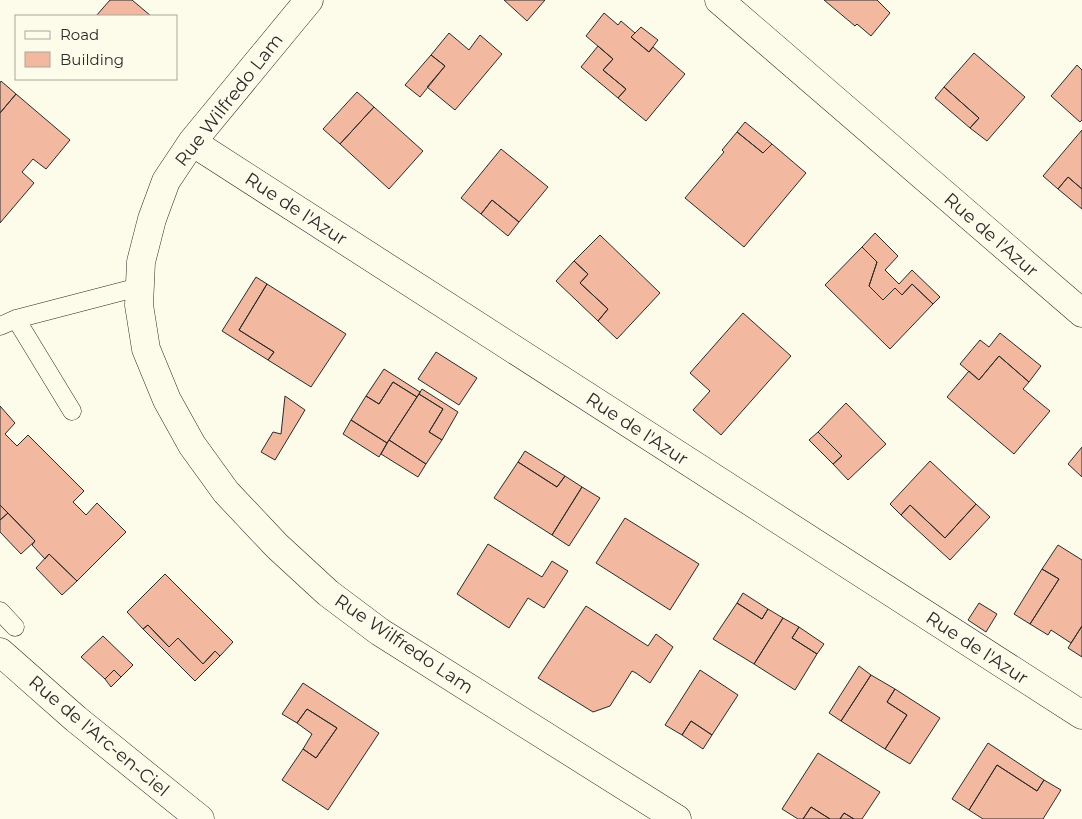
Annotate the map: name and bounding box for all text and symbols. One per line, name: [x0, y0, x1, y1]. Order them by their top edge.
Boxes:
legend: [15, 15, 178, 80]
text: Road: [60, 25, 99, 44]
street label: Rue Wilfredo Lam: [170, 29, 288, 171]
text: Building: [60, 50, 124, 69]
street label: Rue de l'Azur: [241, 168, 351, 250]
street label: Rue de l'Azur: [939, 188, 1043, 282]
street label: Rue de l'Azur: [582, 388, 692, 470]
street label: Rue Wilfredo Lam: [330, 589, 478, 699]
street label: Rue de l'Azur: [922, 607, 1032, 689]
street label: Rue de l'Arc-en-Ciel: [24, 671, 174, 801]

